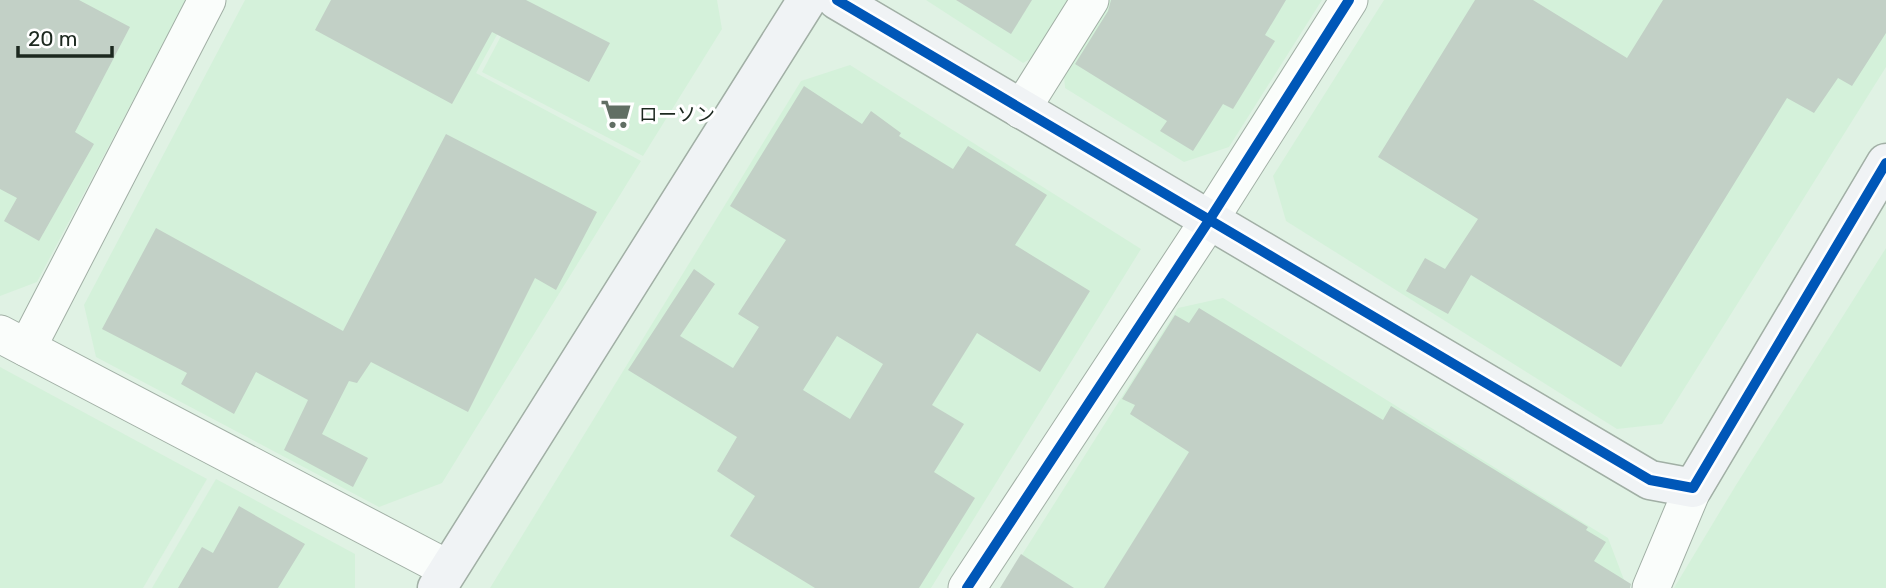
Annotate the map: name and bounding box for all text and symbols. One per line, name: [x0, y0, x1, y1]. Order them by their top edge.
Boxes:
scale bar: [18, 14, 112, 58]
text: 20 m: [28, 26, 77, 51]
supermarket icon: ローソン: [599, 97, 633, 131]
place label: ローソン: [639, 103, 715, 126]

